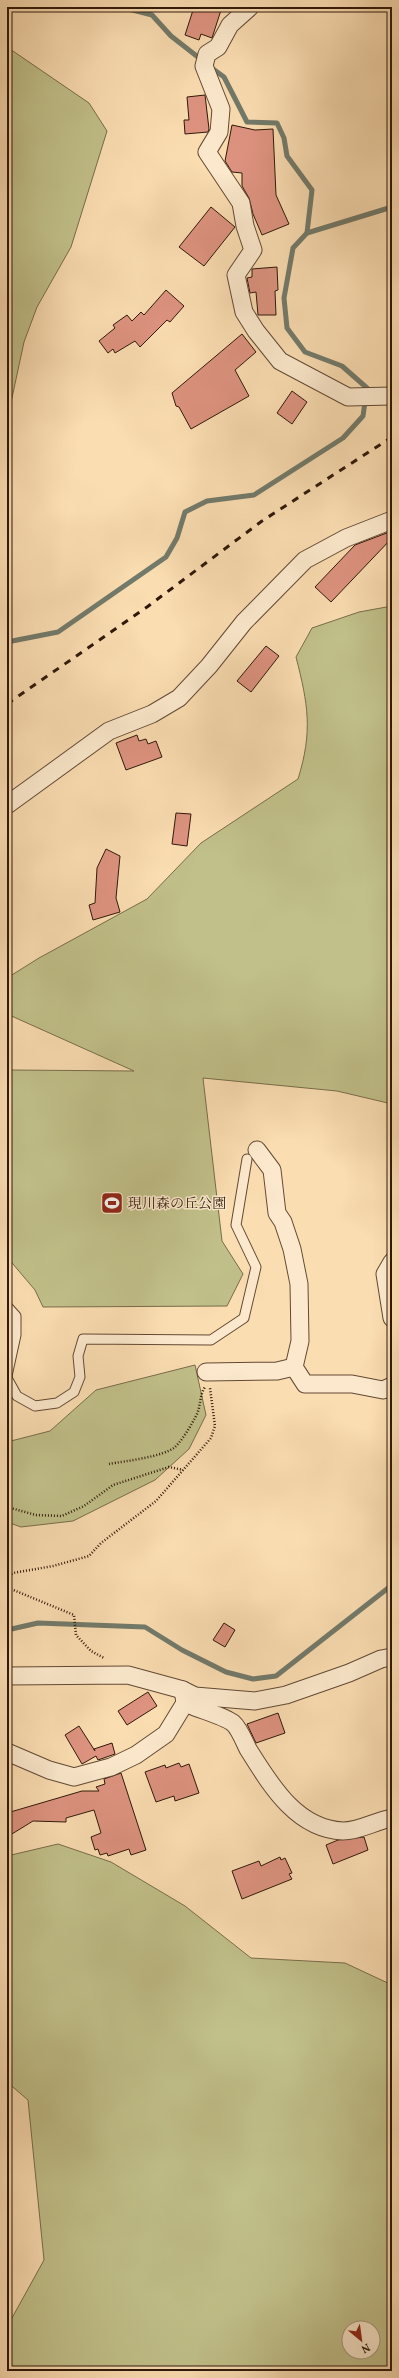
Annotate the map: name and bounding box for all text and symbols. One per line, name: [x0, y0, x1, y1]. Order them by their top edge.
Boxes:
sports icon: 現川森の丘公園: [99, 1190, 125, 1216]
place label: 現川森の丘公園: [128, 1195, 226, 1214]
north arrow: [341, 2320, 381, 2360]
text: N: [358, 2339, 372, 2356]

